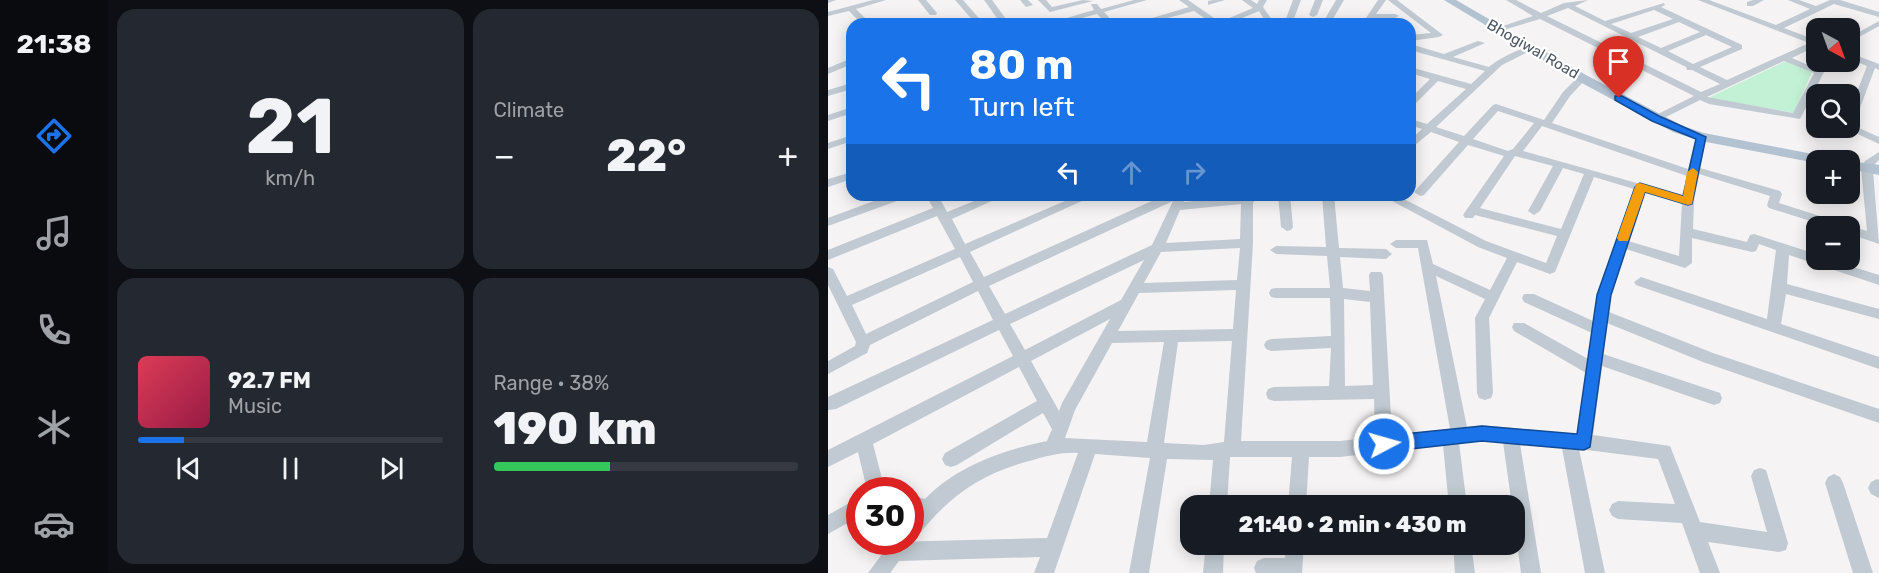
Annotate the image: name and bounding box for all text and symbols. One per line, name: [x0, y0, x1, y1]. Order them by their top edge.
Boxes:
street label: Bhogiwal Road: [1484, 15, 1582, 83]
north arrow: [1806, 18, 1860, 72]
map controls: [1806, 18, 1860, 270]
text: 21:38: [17, 28, 91, 60]
pin: [1593, 36, 1644, 98]
text: 80 m: [969, 40, 1073, 90]
icon: left: [870, 42, 948, 120]
icon: arrive: [1602, 45, 1635, 78]
text: 21: [246, 80, 335, 173]
button: search: [1806, 84, 1860, 138]
text: Turn left: [969, 91, 1074, 123]
text: Climate: [494, 98, 564, 122]
icon: directions: [33, 115, 75, 157]
text: 22°: [606, 129, 686, 182]
text: −: [494, 136, 515, 175]
text: +: [777, 136, 798, 175]
button: +: [1806, 150, 1860, 204]
icon: left: [1052, 156, 1085, 189]
icon: ahead: [1115, 156, 1148, 189]
icon: right: [1178, 156, 1211, 189]
text: km/h: [265, 166, 315, 190]
icon: music: [33, 212, 75, 254]
button: −: [1806, 216, 1860, 270]
icon: phone: [33, 309, 75, 351]
text: 92.7 FM: [228, 367, 311, 394]
text: Range · 38%: [494, 371, 609, 395]
text: Music: [228, 394, 282, 418]
text: 190 km: [494, 402, 657, 455]
icon: climate: [33, 406, 75, 448]
position arrow: [1352, 412, 1416, 476]
icon: previous: [172, 452, 205, 485]
icon: pause: [274, 452, 307, 485]
icon: next: [375, 452, 408, 485]
speed limit sign: 30: [846, 477, 924, 555]
icon: car: [33, 503, 75, 545]
text: 21:40 · 2 min · 430 m: [1238, 511, 1467, 538]

